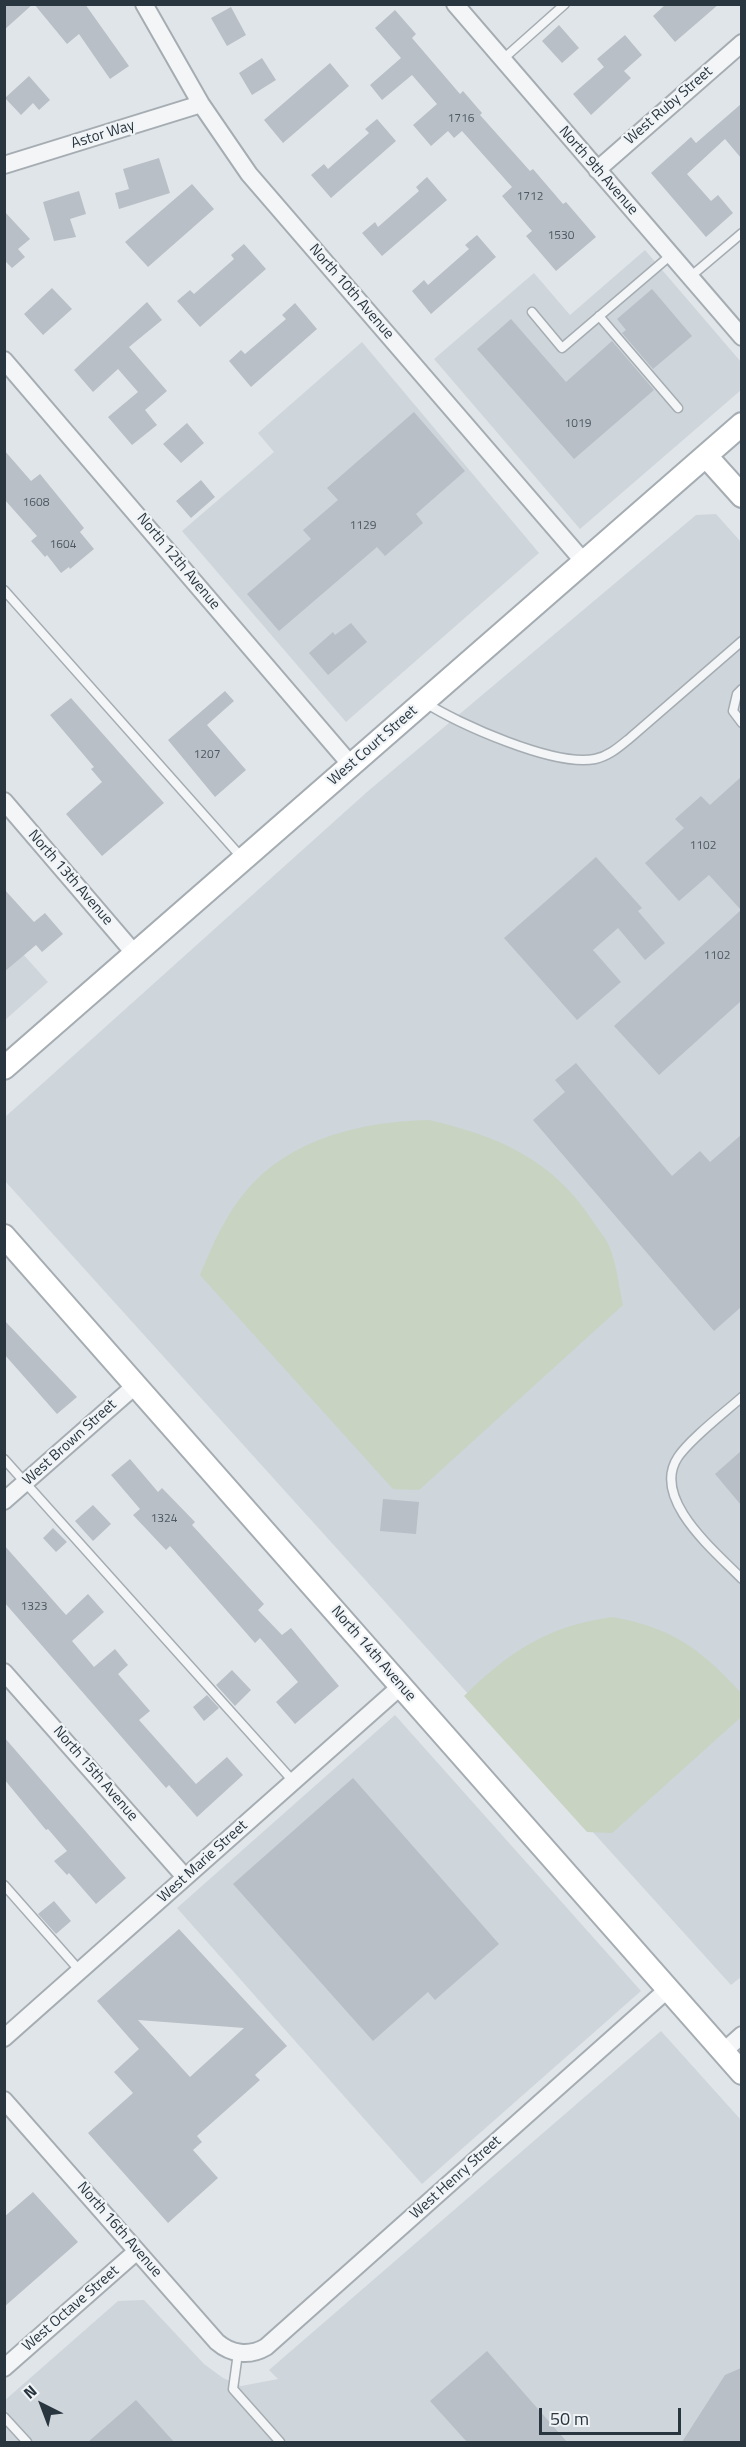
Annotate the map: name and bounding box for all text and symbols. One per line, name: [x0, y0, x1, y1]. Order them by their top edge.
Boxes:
street label: West Ruby Street: [621, 63, 717, 149]
house number: 1716: [448, 112, 474, 126]
street label: Astor Way: [69, 117, 137, 153]
street label: North 9th Avenue: [555, 123, 641, 219]
house number: 1712: [517, 190, 543, 204]
house number: 1530: [548, 229, 574, 243]
street label: North 10th Avenue: [305, 241, 397, 343]
house number: 1019: [565, 417, 591, 431]
house number: 1608: [23, 496, 49, 510]
street label: North 12th Avenue: [132, 510, 224, 614]
house number: 1129: [350, 519, 376, 533]
house number: 1604: [50, 538, 76, 552]
street label: West Court Street: [325, 702, 421, 790]
house number: 1207: [194, 748, 220, 762]
street label: North 13th Avenue: [24, 827, 116, 929]
house number: 1102: [690, 839, 716, 853]
house number: 1102: [704, 949, 730, 963]
street label: West Brown Street: [20, 1396, 120, 1490]
house number: 1324: [151, 1512, 177, 1526]
house number: 1323: [21, 1600, 47, 1614]
street label: North 14th Avenue: [327, 1603, 419, 1705]
street label: North 15th Avenue: [49, 1723, 141, 1825]
street label: West Marie Street: [155, 1817, 251, 1907]
street label: West Henry Street: [407, 2132, 505, 2224]
street label: North 16th Avenue: [73, 2179, 165, 2281]
street label: West Octave Street: [19, 2262, 123, 2356]
north arrow: [12, 2375, 72, 2435]
text: N: [18, 2379, 42, 2404]
scale bar: [542, 2396, 684, 2434]
text: 50 m: [550, 2405, 589, 2432]

